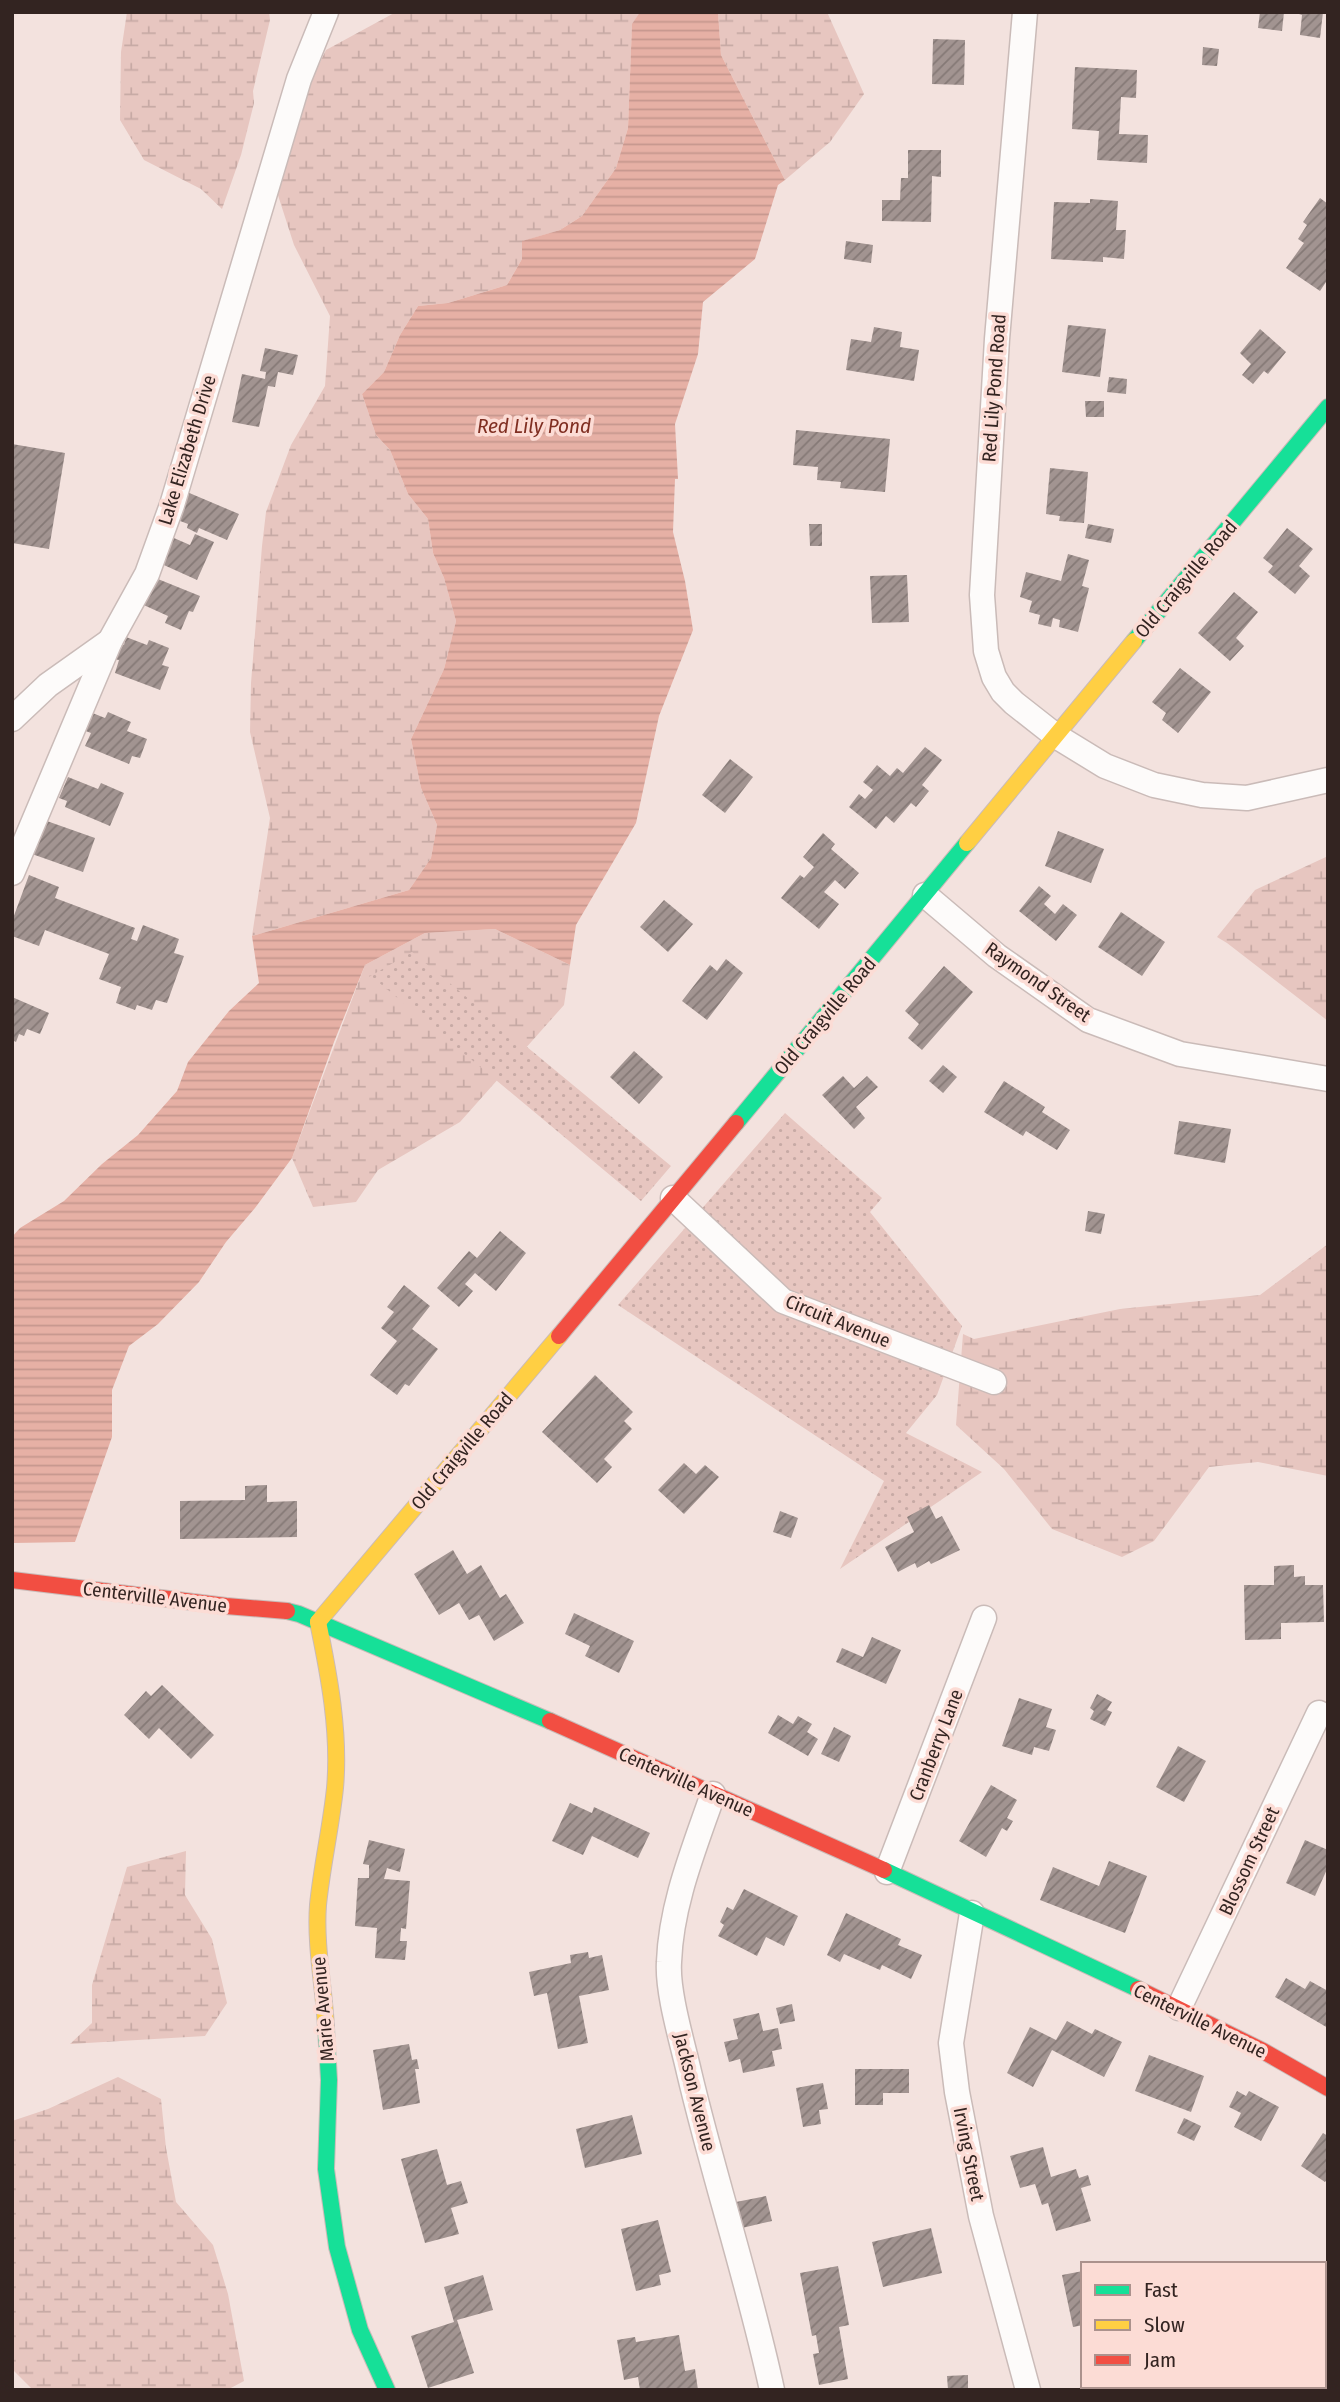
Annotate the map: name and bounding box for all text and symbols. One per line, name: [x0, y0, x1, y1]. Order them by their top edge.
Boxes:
street label: Red Lily Pond Road: [977, 313, 1011, 463]
street label: Lake Elizabeth Drive: [153, 372, 221, 528]
water label: Red Lily Pond: [477, 413, 591, 439]
street label: Old Craigville Road: [1130, 516, 1242, 642]
street label: Raymond Street: [981, 937, 1096, 1027]
street label: Old Craigville Road: [769, 953, 881, 1079]
street label: Circuit Avenue: [782, 1290, 894, 1352]
street label: Old Craigville Road: [406, 1388, 518, 1514]
street label: Centerville Avenue: [82, 1577, 228, 1617]
street label: Cranberry Lane: [904, 1686, 968, 1804]
street label: Centerville Avenue: [615, 1742, 757, 1822]
street label: Blossom Street: [1214, 1802, 1285, 1919]
street label: Marie Avenue: [307, 1956, 339, 2062]
street label: Centerville Avenue: [1130, 1979, 1270, 2063]
street label: Jackson Avenue: [669, 2030, 721, 2154]
street label: Irving Street: [949, 2105, 990, 2204]
legend: [1081, 2262, 1326, 2388]
text: Fast: [1144, 2277, 1178, 2303]
text: Slow: [1144, 2312, 1185, 2338]
text: Jam: [1144, 2347, 1176, 2373]

